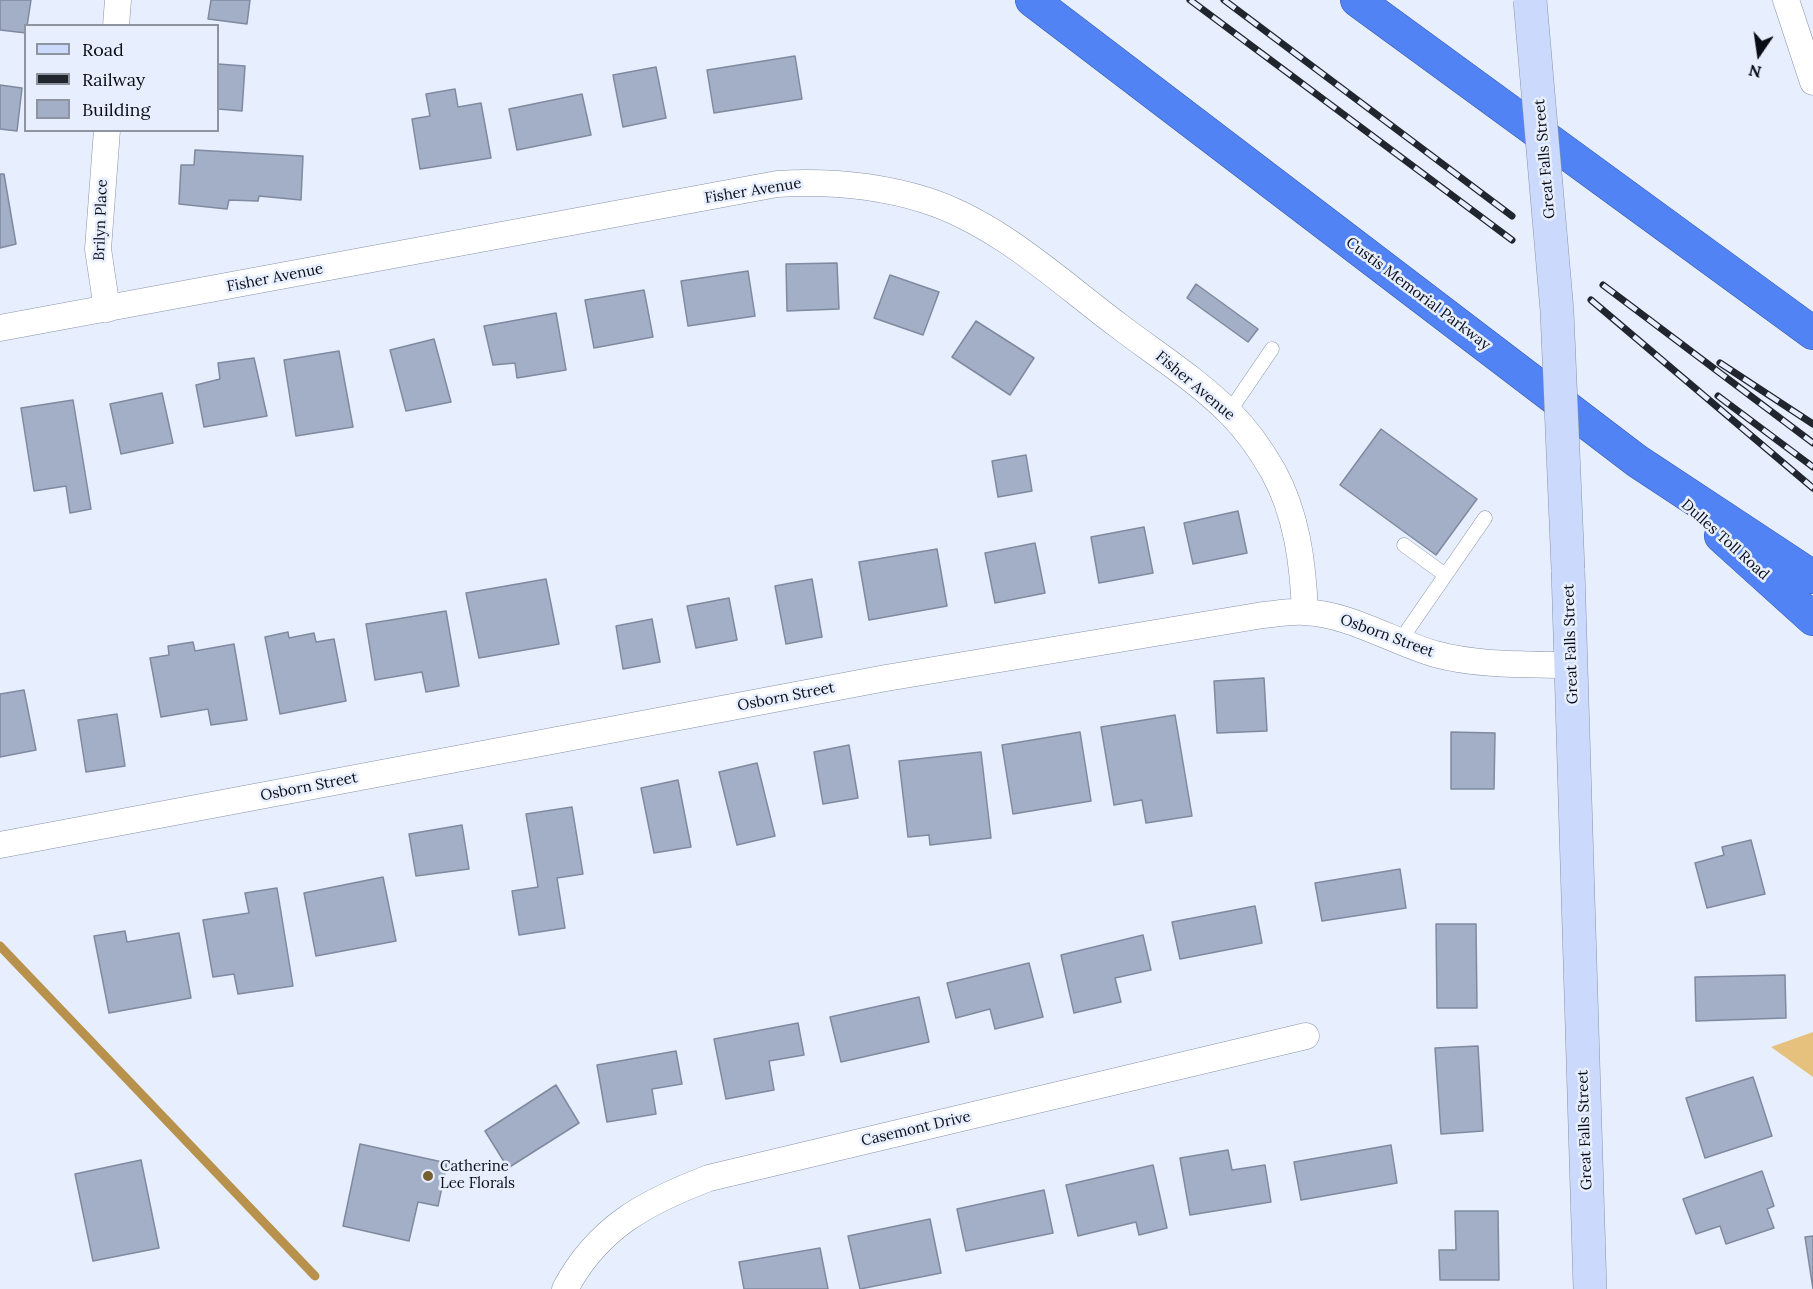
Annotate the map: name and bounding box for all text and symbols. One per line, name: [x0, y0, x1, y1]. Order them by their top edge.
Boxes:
legend: [24, 24, 219, 132]
north arrow: [1729, 24, 1789, 84]
text: Road: [82, 38, 124, 61]
text: N: [1747, 60, 1763, 83]
text: Railway: [82, 68, 145, 91]
text: Building: [82, 98, 150, 121]
street label: Great Falls Street: [1531, 98, 1559, 220]
street label: Fisher Avenue: [703, 174, 803, 208]
street label: Brilyn Place: [91, 179, 111, 261]
street label: Custis Memorial Parkway: [1342, 234, 1494, 354]
street label: Fisher Avenue: [225, 260, 325, 296]
street label: Fisher Avenue: [1152, 348, 1238, 424]
street label: Dulles Toll Road: [1677, 496, 1773, 584]
street label: Great Falls Street: [1560, 584, 1582, 704]
street label: Osborn Street: [1338, 611, 1436, 661]
street label: Osborn Street: [736, 679, 836, 715]
street label: Osborn Street: [259, 769, 359, 805]
street label: Great Falls Street: [1574, 1070, 1596, 1190]
street label: Casemont Drive: [860, 1108, 972, 1150]
place label: Catherine Lee Florals: [440, 1158, 515, 1193]
marker: Catherine Lee Florals: [421, 1169, 435, 1183]

